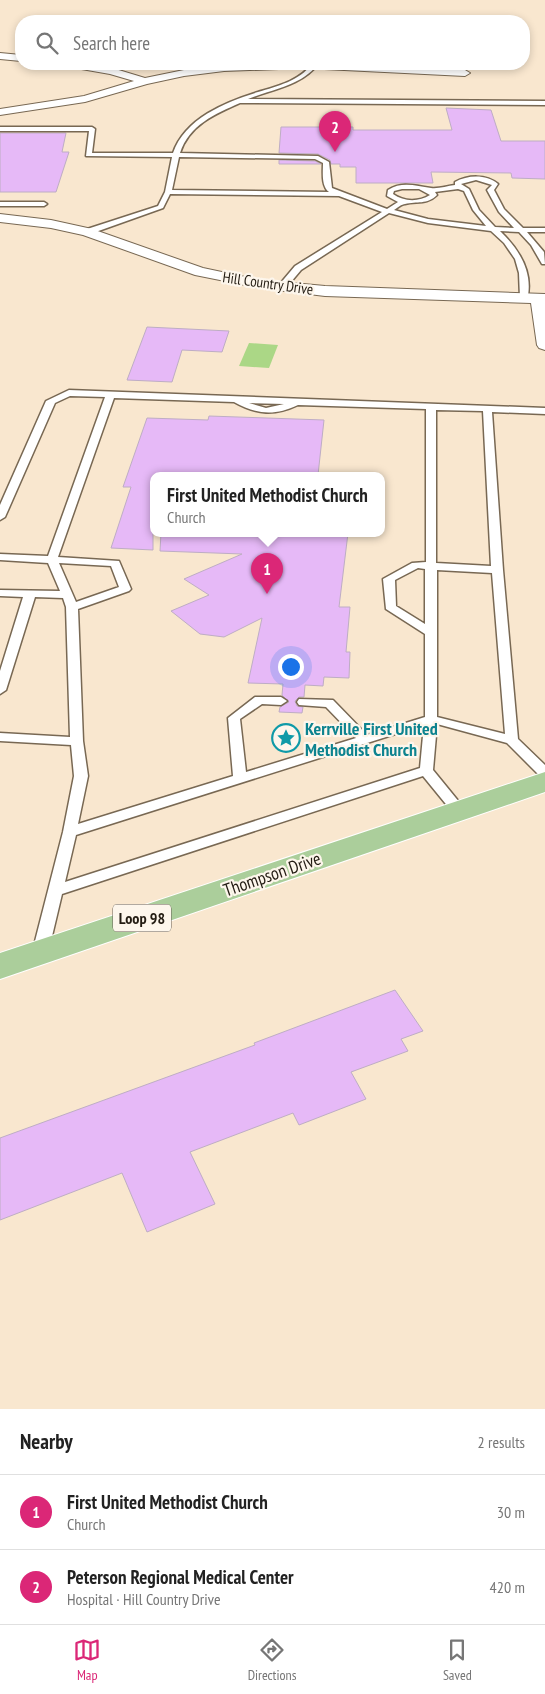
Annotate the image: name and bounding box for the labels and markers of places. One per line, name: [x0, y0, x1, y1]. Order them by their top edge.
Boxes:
pin: 2: [319, 111, 351, 152]
pin: 1: [251, 553, 283, 594]
place label: Kerrville First United Methodist Church: [305, 717, 438, 761]
place icon: Kerrville First United Methodist Church: [271, 723, 301, 753]

